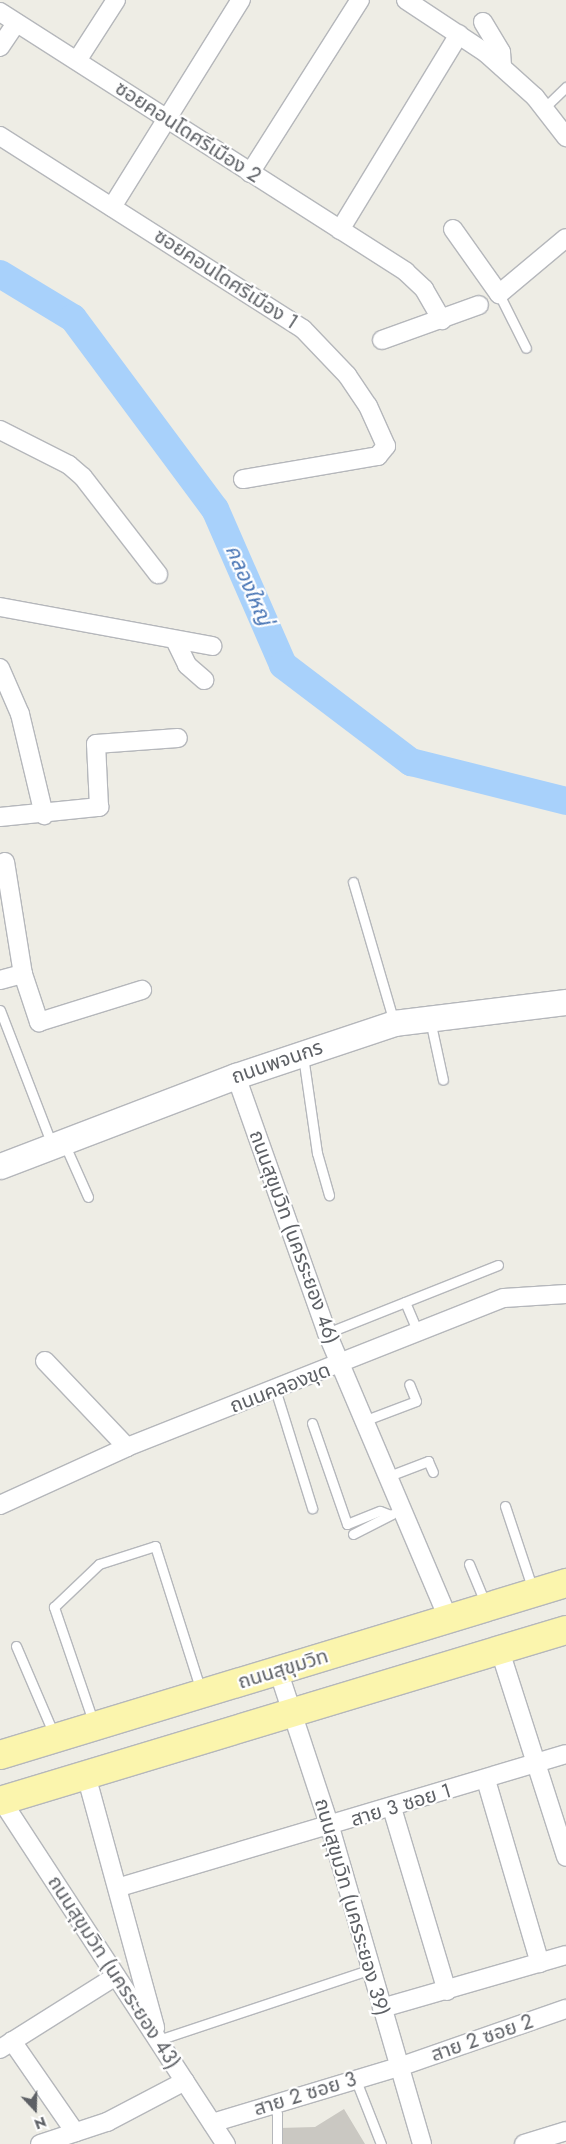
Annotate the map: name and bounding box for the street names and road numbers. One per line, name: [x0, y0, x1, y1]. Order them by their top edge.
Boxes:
street label: ซอยคอนโดศรีเมือง 2: [111, 76, 265, 188]
street label: ซอยคอนโดศรีเมือง 1: [150, 224, 302, 334]
street label: ถนนพจนกร: [228, 1035, 326, 1089]
street label: ถนนสุขุมวิท (นครระยอง 46): [244, 1127, 344, 1347]
street label: ถนนคลองขุด: [226, 1358, 334, 1418]
street label: ถนนสุขุมวิท: [235, 1644, 331, 1694]
street label: สาย 3 ซอย 1: [348, 1778, 454, 1832]
street label: ถนนสุขุมวิท (นครระยอง 39): [309, 1796, 395, 2018]
street label: ถนนสุขุมวิท (นครระยอง 43): [43, 1871, 185, 2073]
street label: สาย 2 ซอย 2: [428, 2009, 536, 2067]
street label: สาย 2 ซอย 3: [251, 2067, 359, 2121]

